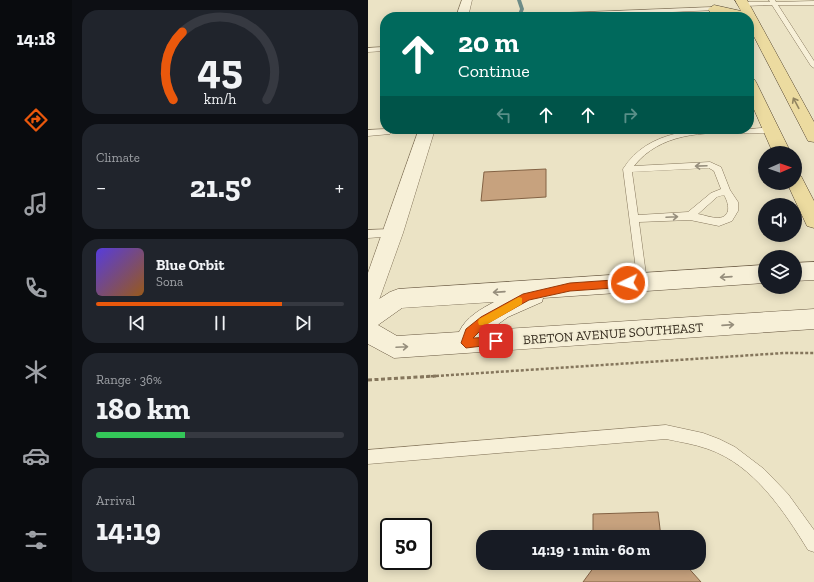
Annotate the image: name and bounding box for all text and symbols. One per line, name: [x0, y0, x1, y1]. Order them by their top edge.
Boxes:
text: 20 m: [458, 26, 519, 59]
text: 14:18: [17, 28, 55, 50]
icon: ahead: [392, 28, 444, 80]
text: 45: [197, 44, 243, 94]
text: Continue: [458, 60, 530, 82]
text: km/h: [204, 91, 236, 108]
one-way arrow: [791, 97, 799, 109]
icon: left: [493, 104, 515, 126]
icon: ahead: [535, 104, 557, 126]
icon: ahead: [577, 104, 599, 126]
icon: right: [619, 104, 641, 126]
icon: directions: [22, 106, 50, 134]
north arrow: [758, 146, 802, 190]
map controls: [758, 146, 802, 294]
text: Climate: [96, 150, 140, 165]
one-way arrow: [695, 162, 708, 169]
text: 21.5°: [190, 169, 251, 205]
text: −: [96, 174, 106, 201]
text: +: [335, 174, 344, 201]
icon: music: [22, 190, 50, 218]
button: sound: [758, 198, 802, 242]
one-way arrow: [665, 213, 678, 220]
button: layers: [758, 250, 802, 294]
text: Blue Orbit: [156, 256, 224, 274]
position arrow: [607, 262, 649, 304]
one-way arrow: [720, 273, 733, 280]
icon: phone: [22, 274, 50, 302]
text: Sona: [156, 274, 183, 289]
one-way arrow: [493, 288, 506, 295]
icon: previous: [126, 312, 148, 334]
icon: pause: [209, 312, 231, 334]
icon: next: [292, 312, 314, 334]
street label: BRETON AVENUE SOUTHEAST: [522, 320, 704, 347]
one-way arrow: [721, 322, 734, 329]
pin: [479, 324, 513, 358]
icon: arrive: [485, 330, 507, 352]
one-way arrow: [395, 343, 408, 350]
icon: climate: [22, 358, 50, 386]
text: Range · 36%: [96, 372, 162, 387]
text: 180 km: [96, 391, 190, 427]
icon: car: [22, 442, 50, 470]
text: Arrival: [96, 493, 135, 508]
text: 14:19: [96, 512, 161, 548]
speed limit sign: 50: [380, 518, 432, 570]
icon: filters: [22, 526, 50, 554]
text: 14:19 · 1 min · 60 m: [532, 541, 650, 559]

